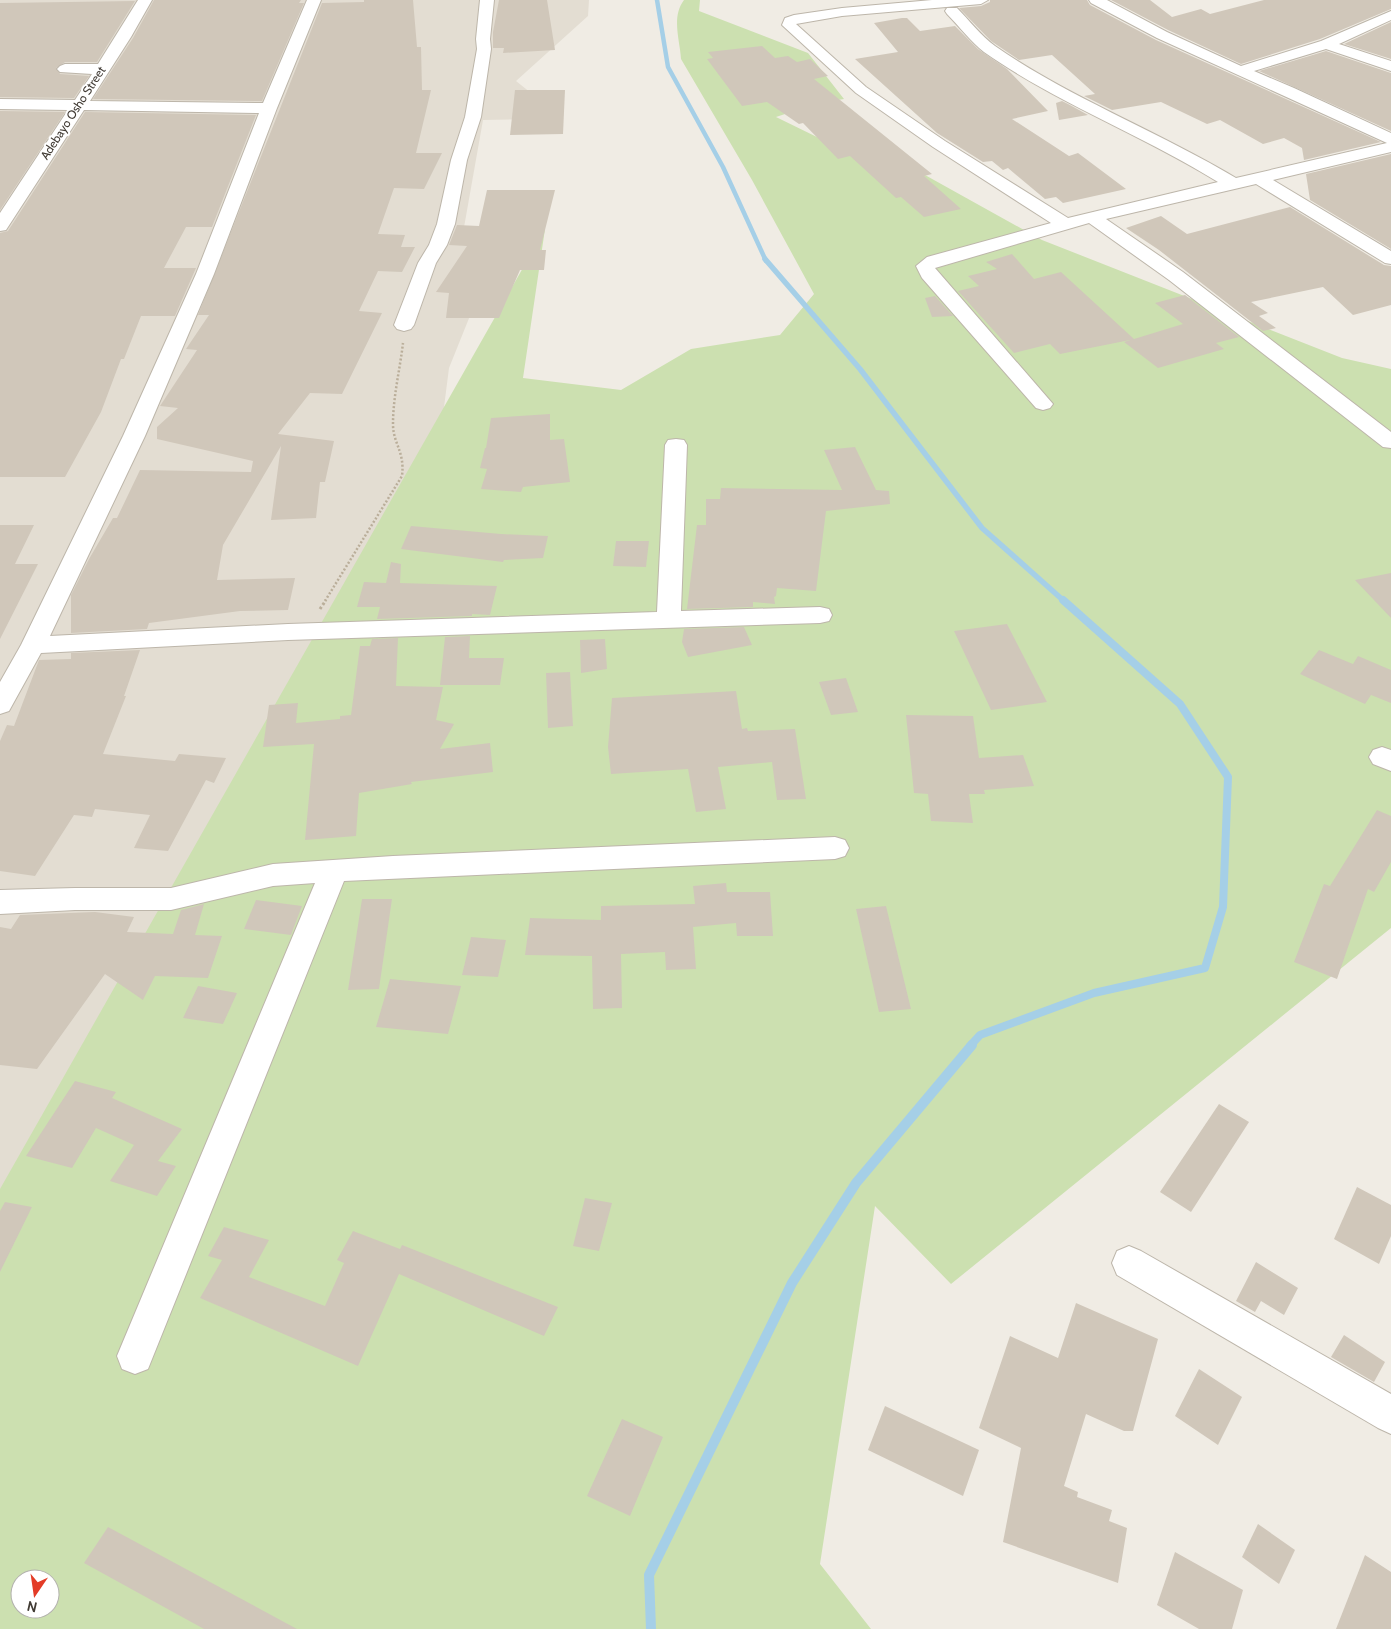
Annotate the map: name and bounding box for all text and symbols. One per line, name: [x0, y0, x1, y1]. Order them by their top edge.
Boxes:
street label: Adebayo Osho Street: [37, 63, 108, 162]
north arrow: [10, 1569, 60, 1619]
text: N: [25, 1597, 39, 1617]

